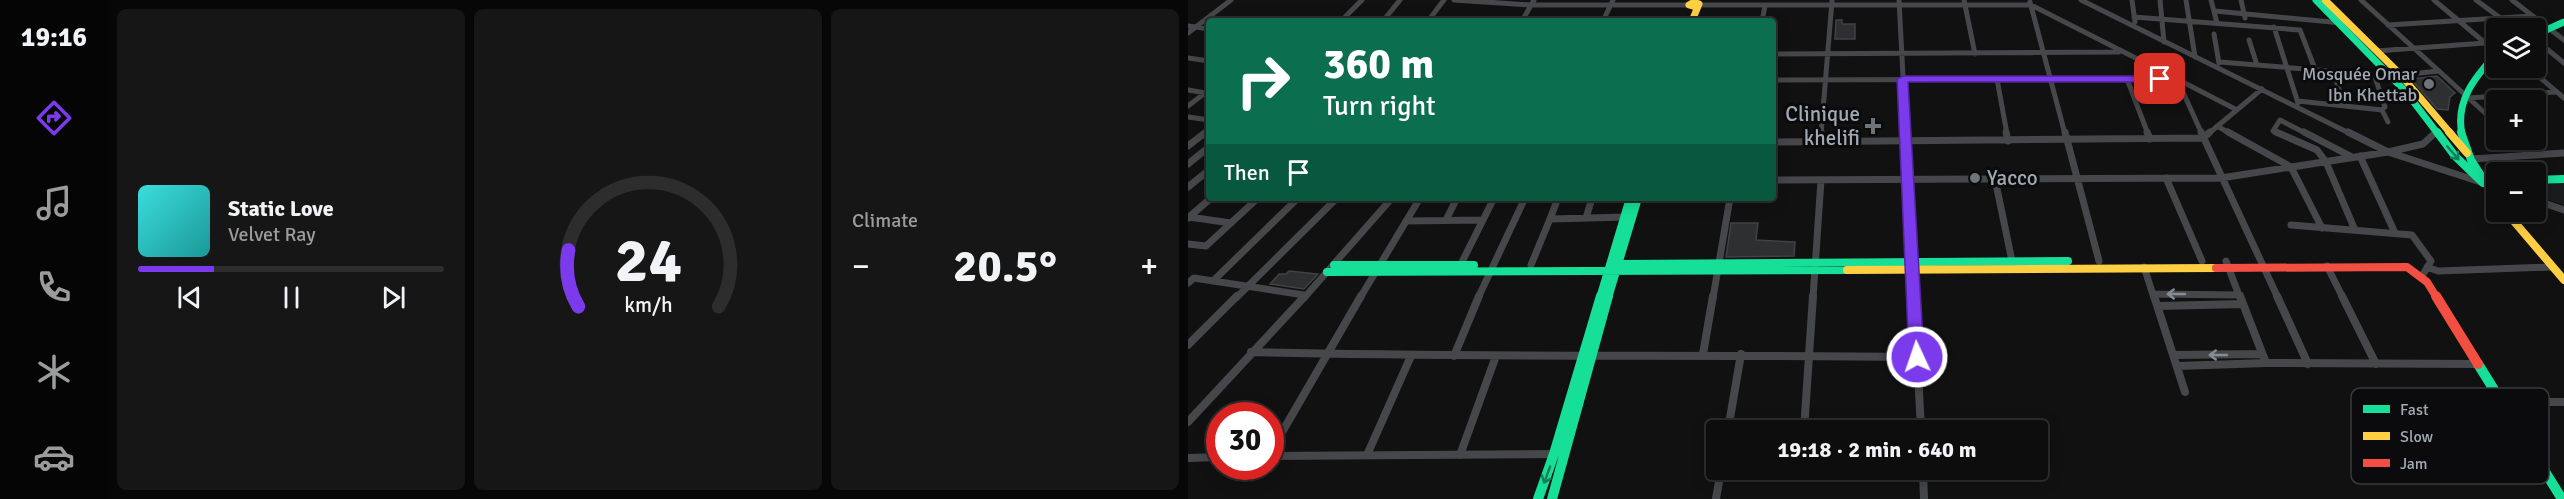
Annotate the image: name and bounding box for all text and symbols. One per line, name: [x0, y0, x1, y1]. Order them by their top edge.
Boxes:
map controls: [2486, 18, 2546, 222]
button: layers: [2486, 18, 2546, 78]
text: 19:16: [21, 21, 87, 54]
text: 360 m: [1323, 39, 1434, 90]
icon: right: [1224, 42, 1302, 120]
pin: [2134, 53, 2185, 104]
icon: arrive: [2143, 62, 2176, 95]
place label: Mosquée Omar Ibn Khettab: [2302, 63, 2417, 106]
marker: Mosquée Omar Ibn Khettab: [2422, 77, 2436, 91]
text: Turn right: [1323, 90, 1436, 123]
button: +: [2486, 90, 2546, 150]
icon: directions: [33, 97, 75, 139]
place label: Clinique khelifi: [1785, 101, 1860, 151]
marker: Clinique khelifi: [1864, 117, 1882, 135]
one-way arrow: [2446, 145, 2460, 160]
icon: arrive: [1282, 156, 1315, 189]
text: Then: [1224, 159, 1270, 186]
button: −: [2486, 162, 2546, 222]
place label: Yacco: [1987, 165, 2038, 191]
marker: Yacco: [1968, 171, 1982, 185]
icon: music: [33, 182, 75, 224]
text: Static Love: [228, 195, 334, 222]
text: Climate: [852, 208, 918, 233]
text: Velvet Ray: [228, 222, 316, 247]
text: 24: [614, 222, 682, 299]
text: 20.5°: [953, 239, 1057, 294]
text: −: [852, 246, 870, 287]
text: +: [1140, 246, 1158, 287]
icon: phone: [33, 266, 75, 308]
icon: previous: [173, 281, 206, 314]
icon: pause: [275, 281, 308, 314]
icon: next: [377, 281, 410, 314]
one-way arrow: [2166, 288, 2186, 300]
text: km/h: [624, 292, 672, 318]
position arrow: [1885, 325, 1949, 389]
one-way arrow: [2209, 349, 2229, 360]
icon: climate: [33, 351, 75, 393]
legend: [2351, 388, 2549, 484]
text: Fast: [2400, 400, 2429, 420]
speed limit sign: 30: [1206, 402, 1284, 480]
text: Slow: [2400, 427, 2434, 447]
icon: car: [33, 436, 75, 478]
text: 19:18 · 2 min · 640 m: [1777, 436, 1977, 463]
text: Jam: [2400, 454, 2428, 474]
one-way arrow: [1540, 465, 1551, 484]

